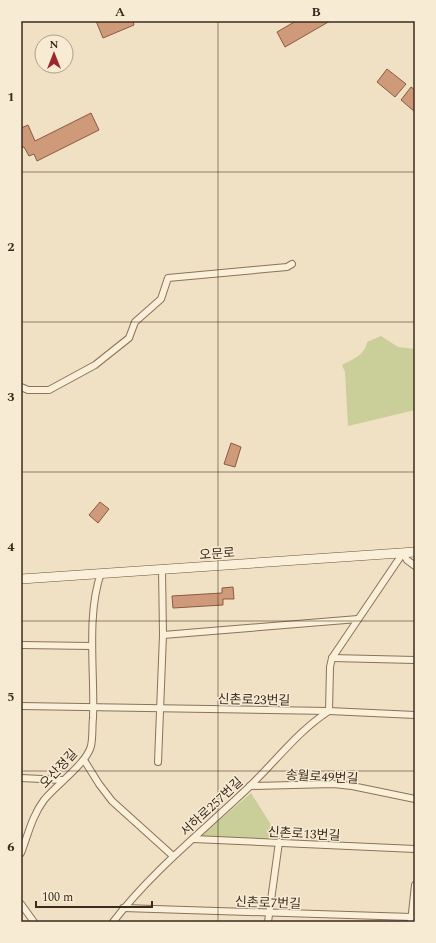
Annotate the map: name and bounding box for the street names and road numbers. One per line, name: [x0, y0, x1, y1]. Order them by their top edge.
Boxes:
street label: 오문로: [198, 543, 236, 565]
street label: 신촌로23번길: [217, 689, 291, 711]
street label: 오산정길: [35, 744, 82, 793]
street label: 송월로49번길: [285, 765, 359, 789]
street label: 서하로257번길: [176, 772, 248, 841]
street label: 신촌로13번길: [267, 822, 341, 846]
street label: 신촌로7번길: [234, 892, 301, 914]

